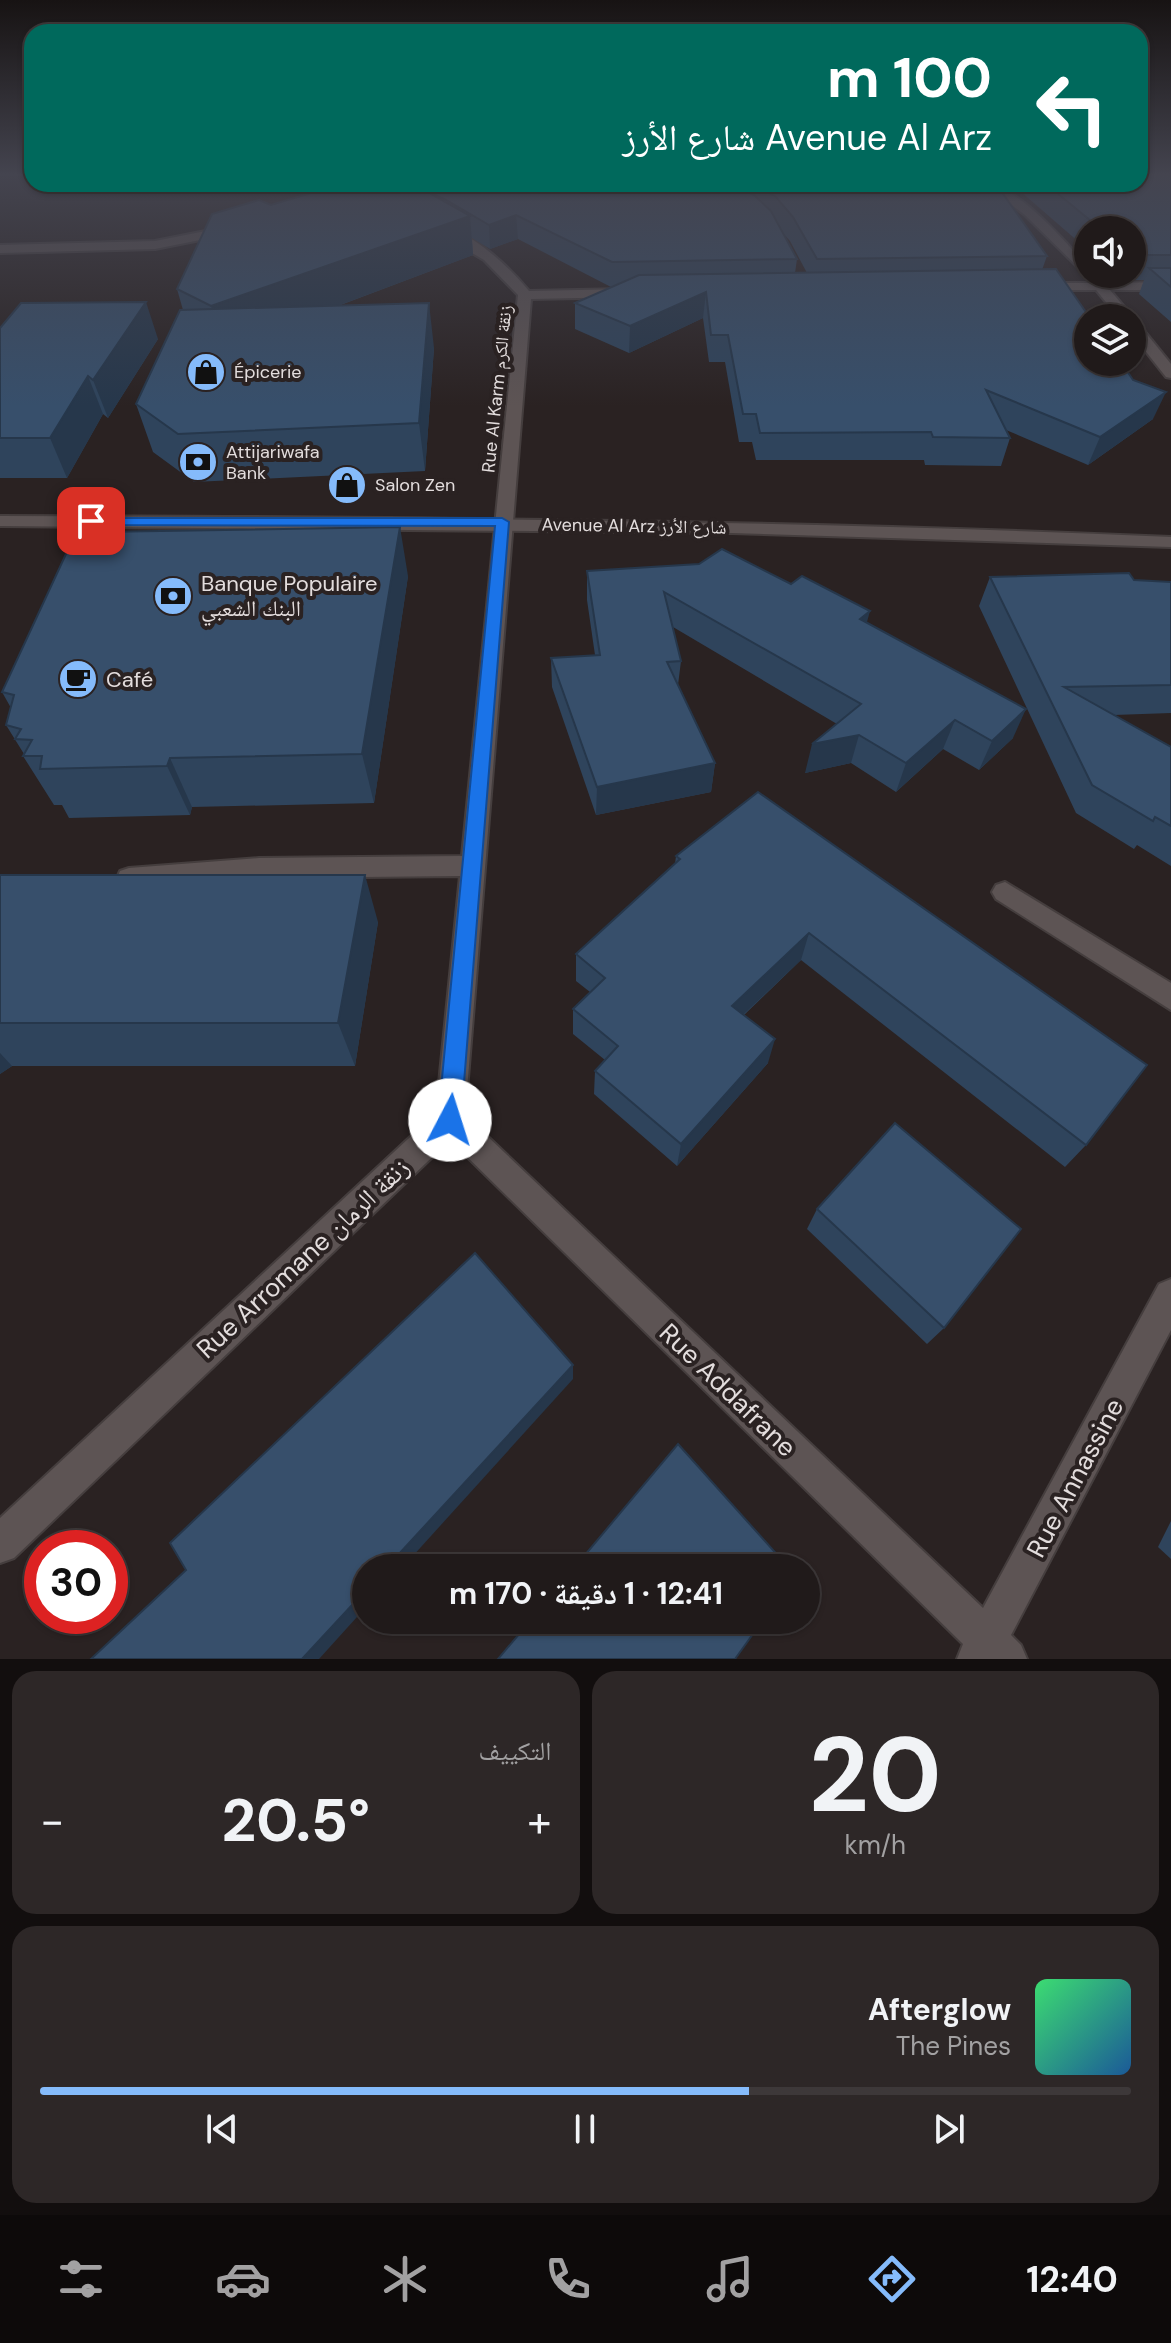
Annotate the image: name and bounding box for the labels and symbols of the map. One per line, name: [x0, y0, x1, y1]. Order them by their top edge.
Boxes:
street label: Rue Al Karm زنقة الكرم: [476, 304, 518, 474]
shop icon: Épicerie: [185, 351, 227, 393]
place label: Épicerie: [234, 360, 301, 384]
place label: Attijariwafa Bank: [226, 440, 320, 485]
bank icon: Attijariwafa Bank: [177, 441, 219, 483]
shop icon: Salon Zen: [326, 464, 368, 506]
place label: Salon Zen: [375, 473, 455, 497]
pin: [57, 487, 125, 555]
street label: Avenue Al Arz شارع الأرز: [541, 512, 727, 540]
place label: Banque Populaire البنك الشعبي: [201, 569, 378, 625]
bank icon: Banque Populaire البنك الشعبي: [152, 575, 194, 617]
cafe icon: Café: [57, 658, 99, 700]
place label: Café: [106, 665, 153, 694]
position arrow: [408, 1078, 492, 1162]
street label: Rue Arromane زنقة الرمان: [189, 1150, 417, 1366]
street label: Rue Addafrane: [652, 1316, 804, 1464]
street label: Rue Annassine: [1019, 1393, 1131, 1563]
speed limit sign: 30: [24, 1530, 128, 1634]

